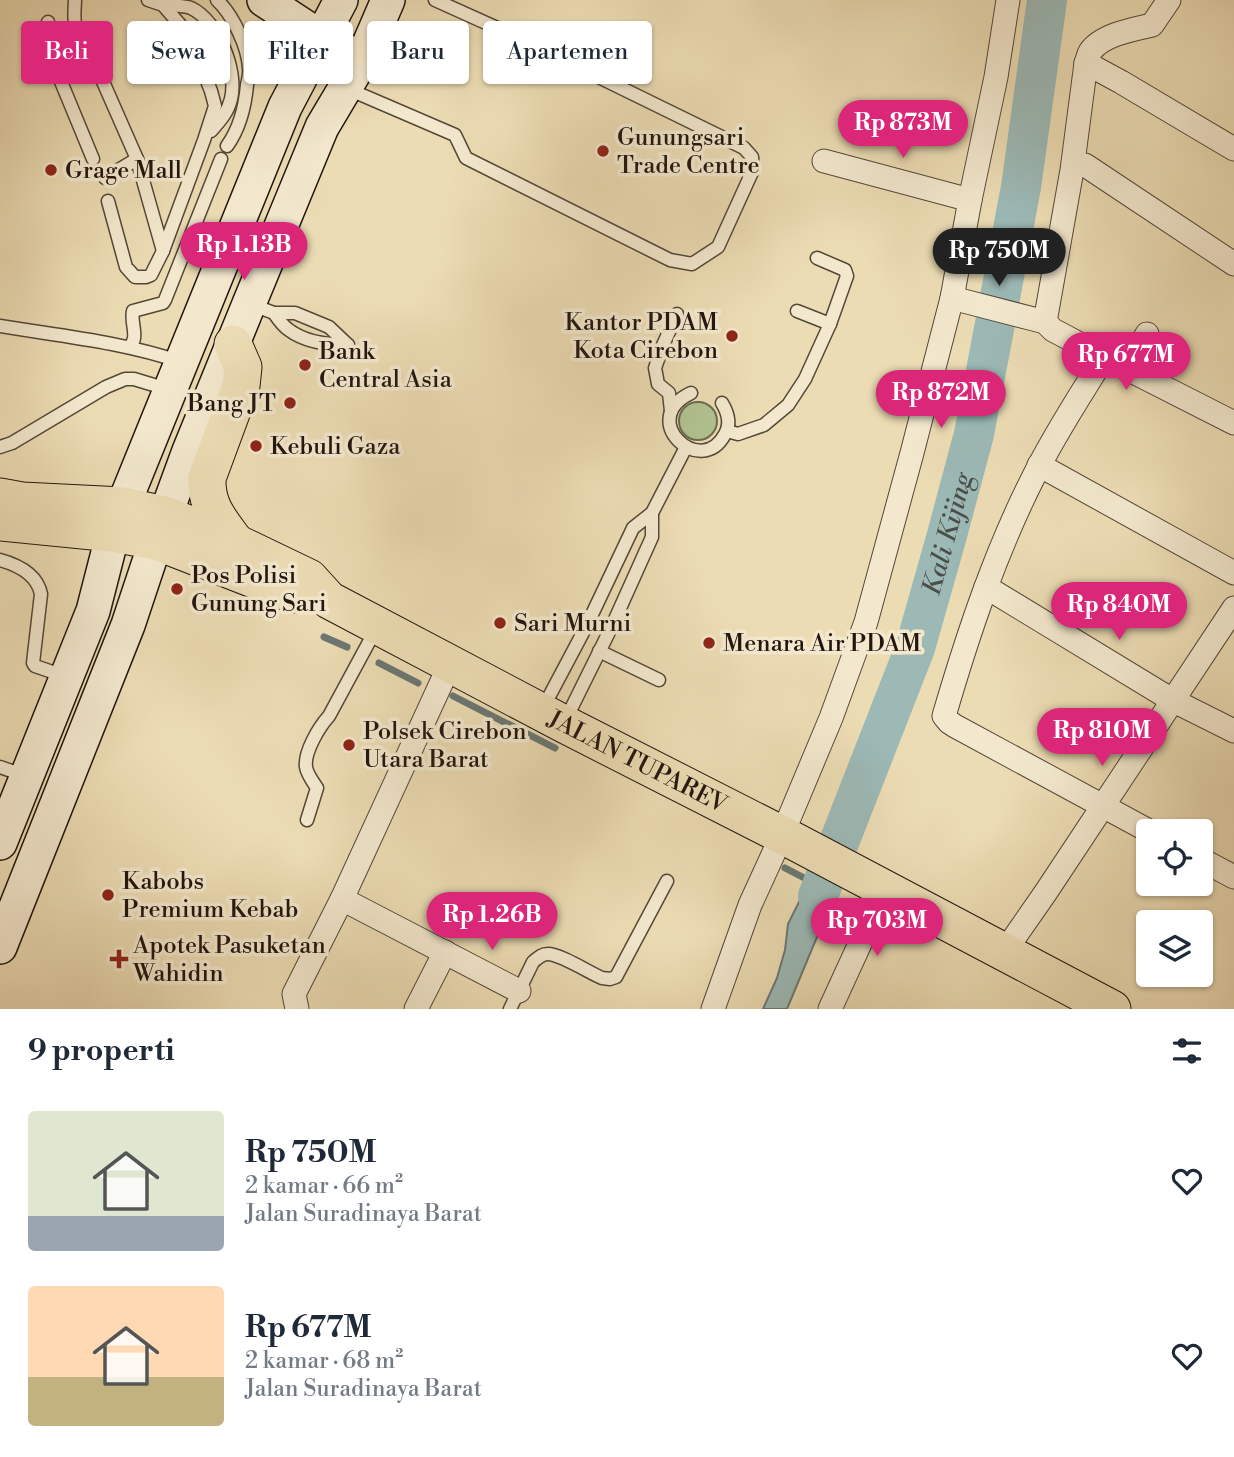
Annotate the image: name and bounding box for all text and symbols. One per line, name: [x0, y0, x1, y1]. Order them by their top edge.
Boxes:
chip: Beli: [21, 21, 113, 84]
chip: Sewa: [127, 21, 230, 84]
chip: Filter: [244, 21, 353, 84]
chip: Baru: [367, 21, 469, 84]
chip: Apartemen: [483, 21, 652, 84]
pin: Rp 873M: [838, 100, 968, 160]
text: Rp 873M: [854, 109, 952, 137]
place label: Gunungsari Trade Centre: [617, 123, 760, 181]
marker: Gunungsari Trade Centre: [595, 143, 611, 159]
place label: Grage Mall: [65, 156, 182, 186]
marker: Grage Mall: [43, 162, 59, 178]
pin: Rp 1.13B: [172, 222, 316, 282]
pin: Rp 750M: [934, 229, 1064, 288]
text: Rp 1.13B: [196, 231, 292, 259]
text: Rp 750M: [949, 237, 1049, 265]
place label: Kantor PDAM Kota Cirebon: [565, 308, 718, 366]
marker: Kantor PDAM Kota Cirebon: [724, 328, 740, 344]
pin: Rp 677M: [1061, 332, 1191, 392]
place label: Bank Central Asia: [318, 337, 453, 395]
text: Rp 677M: [1078, 341, 1174, 369]
marker: Bank Central Asia: [297, 357, 313, 373]
pin: Rp 872M: [876, 370, 1006, 430]
text: Rp 872M: [892, 379, 990, 407]
place label: Bang JT: [186, 389, 276, 419]
marker: Bang JT: [282, 395, 298, 411]
place label: Kebuli Gaza: [270, 432, 401, 462]
marker: Kebuli Gaza: [248, 438, 264, 454]
water label: Kali Kijing: [916, 468, 980, 599]
place label: Pos Polisi Gunung Sari: [191, 561, 327, 619]
marker: Pos Polisi Gunung Sari: [169, 581, 185, 597]
pin: Rp 840M: [1054, 582, 1184, 642]
text: Rp 840M: [1067, 591, 1171, 619]
place label: Sari Murni: [514, 609, 632, 639]
marker: Sari Murni: [492, 615, 508, 631]
place label: Menara Air PDAM: [723, 629, 921, 659]
marker: Menara Air PDAM: [701, 635, 717, 651]
street label: JALAN TUPAREV: [542, 704, 733, 821]
pin: Rp 810M: [1037, 708, 1167, 768]
place label: Polsek Cirebon Utara Barat: [363, 717, 527, 775]
text: Rp 810M: [1053, 717, 1151, 745]
marker: Polsek Cirebon Utara Barat: [341, 737, 357, 753]
map controls: [1136, 819, 1213, 987]
button: locate: [1136, 819, 1213, 896]
place label: Kabobs Premium Kebab: [122, 867, 298, 925]
marker: Kabobs Premium Kebab: [100, 887, 116, 903]
pin: Rp 1.26B: [420, 892, 564, 952]
pin: Rp 703M: [812, 898, 942, 958]
text: Rp 1.26B: [443, 901, 541, 929]
text: Rp 703M: [827, 907, 927, 935]
button: layers: [1136, 910, 1213, 987]
place label: Apotek Pasuketan Wahidin: [132, 931, 326, 989]
marker: Apotek Pasuketan Wahidin: [111, 951, 127, 967]
text: 9 properti: [28, 1032, 175, 1070]
icon: filters: [1168, 1032, 1206, 1070]
text: Rp 750M: [245, 1134, 376, 1172]
icon: home: [84, 1139, 168, 1223]
icon: heart: [1168, 1162, 1206, 1200]
text: 2 kamar · 66 m²: [245, 1172, 403, 1200]
text: Jalan Suradinaya Barat: [245, 1200, 482, 1228]
text: Rp 677M: [245, 1309, 371, 1347]
icon: home: [84, 1314, 168, 1398]
icon: heart: [1168, 1337, 1206, 1375]
text: 2 kamar · 68 m²: [245, 1347, 403, 1375]
text: Jalan Suradinaya Barat: [245, 1375, 482, 1403]

